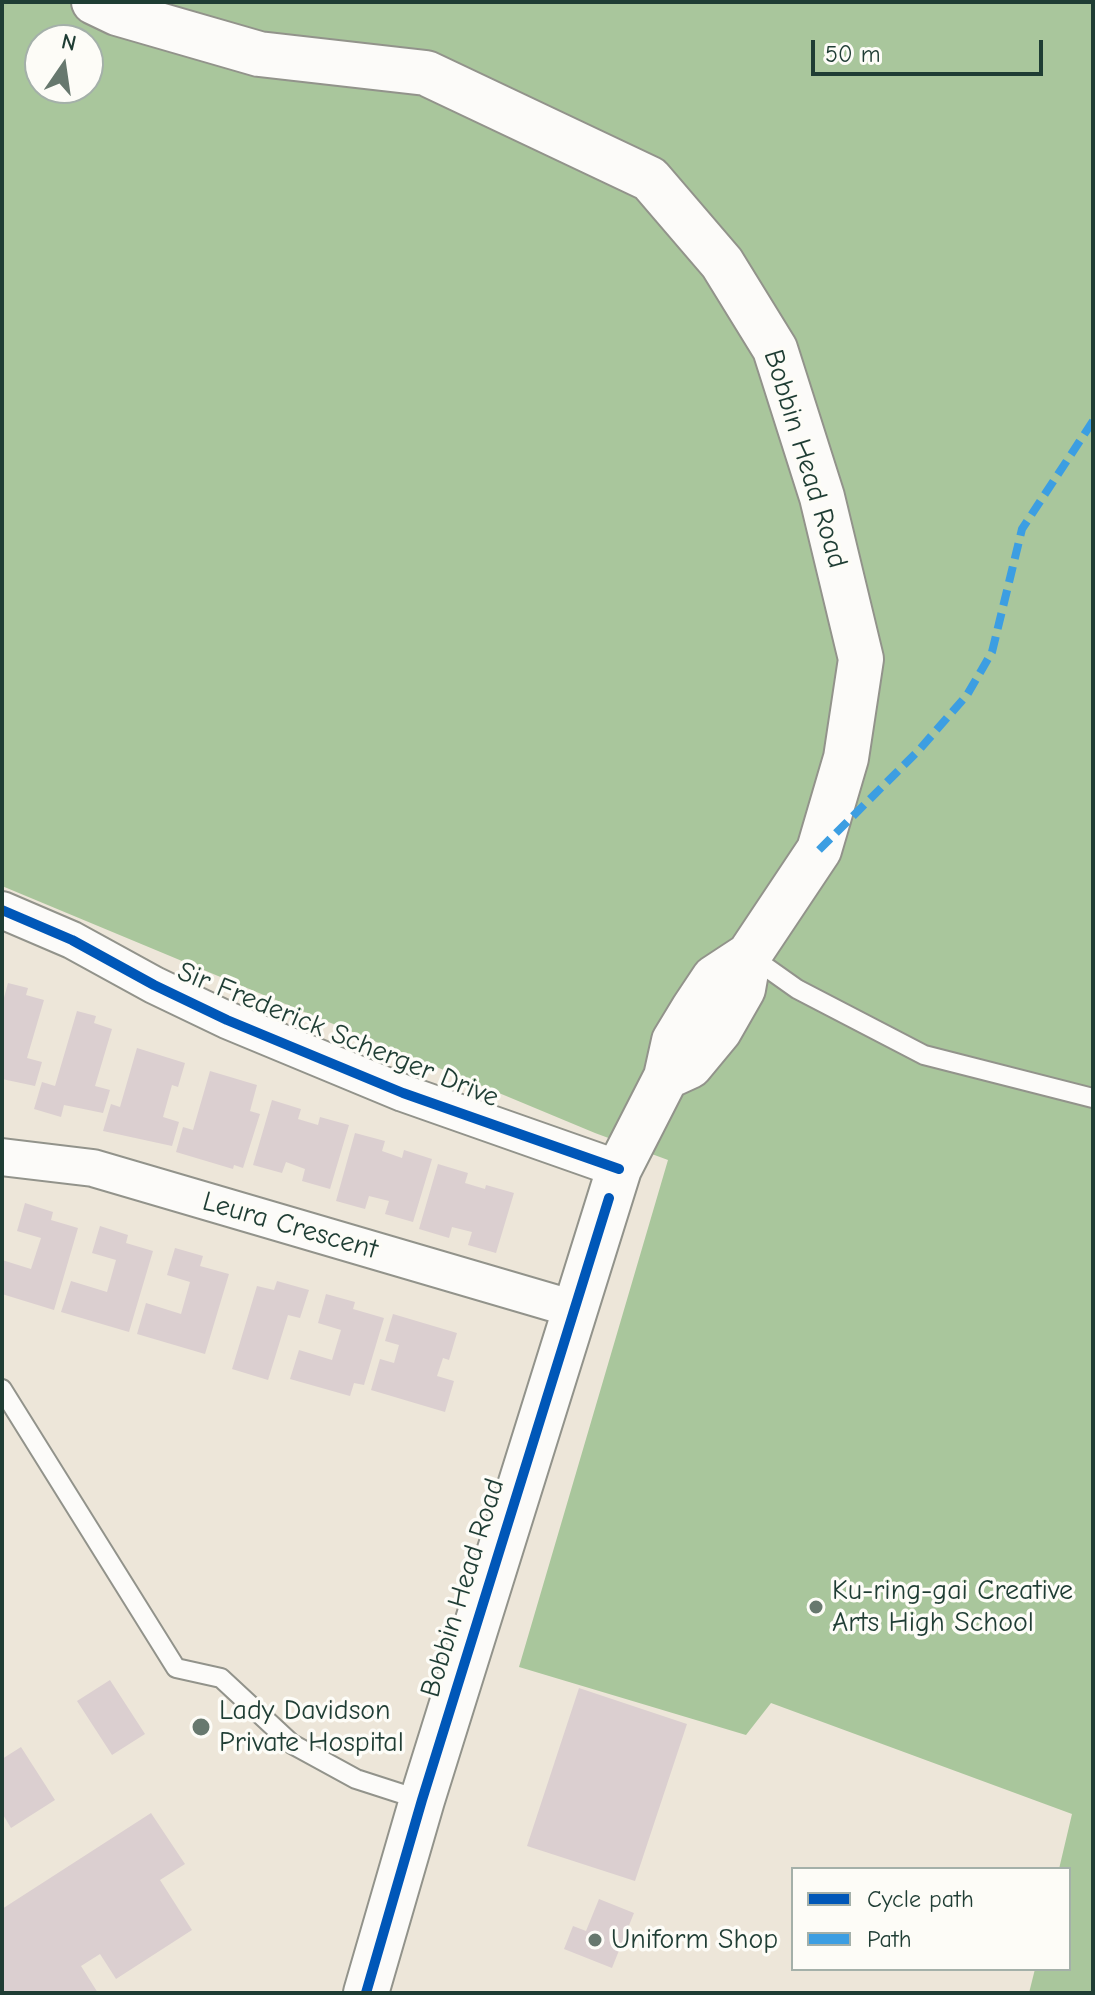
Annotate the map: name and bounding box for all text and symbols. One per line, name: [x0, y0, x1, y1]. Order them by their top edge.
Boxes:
north arrow: [24, 24, 104, 104]
scale bar: [815, 24, 1047, 74]
text: N: [59, 28, 79, 57]
text: 50 m: [825, 40, 881, 68]
street label: Bobbin Head Road: [756, 346, 854, 572]
street label: Sir Frederick Scherger Drive: [172, 955, 504, 1115]
street label: Leura Crescent: [199, 1185, 381, 1267]
street label: Bobbin Head Road: [414, 1475, 512, 1701]
place label: Ku-ring-gai Creative Arts High School: [832, 1574, 1073, 1640]
marker: Ku-ring-gai Creative Arts High School: [807, 1598, 825, 1616]
place label: Lady Davidson Private Hospital: [219, 1694, 404, 1760]
marker: Lady Davidson Private Hospital: [190, 1716, 212, 1738]
legend: [791, 1867, 1071, 1971]
text: Cycle path: [867, 1885, 974, 1913]
place label: Uniform Shop: [611, 1923, 778, 1957]
text: Path: [867, 1925, 912, 1953]
marker: Uniform Shop: [586, 1931, 604, 1949]

